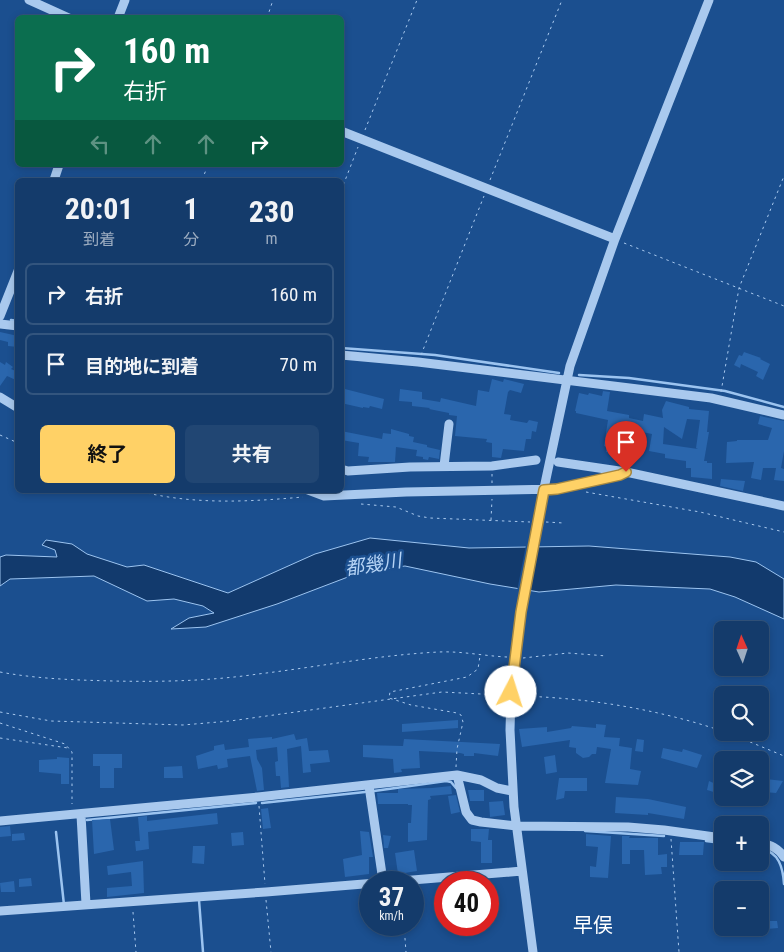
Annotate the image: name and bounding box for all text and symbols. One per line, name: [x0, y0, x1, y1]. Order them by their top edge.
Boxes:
text: 160 m: [123, 31, 210, 72]
icon: right: [40, 35, 105, 100]
text: 右折: [123, 79, 167, 104]
icon: left: [86, 130, 114, 158]
icon: ahead: [139, 130, 167, 158]
icon: ahead: [192, 130, 220, 158]
icon: right: [245, 130, 273, 158]
text: 20:01: [65, 191, 134, 226]
text: 1: [184, 191, 199, 226]
text: 230: [249, 194, 294, 229]
text: m: [266, 229, 278, 248]
text: 到着: [83, 230, 115, 249]
text: 分: [183, 230, 199, 249]
icon: right: [42, 280, 70, 308]
text: 160 m: [270, 283, 317, 306]
text: 右折: [85, 285, 123, 308]
icon: arrive: [42, 350, 70, 378]
text: 70 m: [280, 353, 317, 376]
text: 目的地に到着: [85, 355, 199, 378]
pin: [605, 421, 647, 472]
button: 終了: [40, 425, 175, 483]
button: 共有: [185, 425, 319, 483]
icon: arrive: [612, 428, 640, 456]
water label: 都幾川: [343, 548, 405, 580]
north arrow: [714, 621, 769, 676]
map controls: [714, 621, 769, 936]
position arrow: [484, 665, 536, 717]
button: search: [714, 686, 769, 741]
button: layers: [714, 751, 769, 806]
button: +: [714, 816, 769, 871]
speed limit sign: 40: [434, 871, 499, 936]
button: −: [714, 881, 769, 936]
text: 37: [379, 883, 404, 912]
text: km/h: [379, 909, 404, 923]
district label: 早俣: [573, 913, 613, 937]

